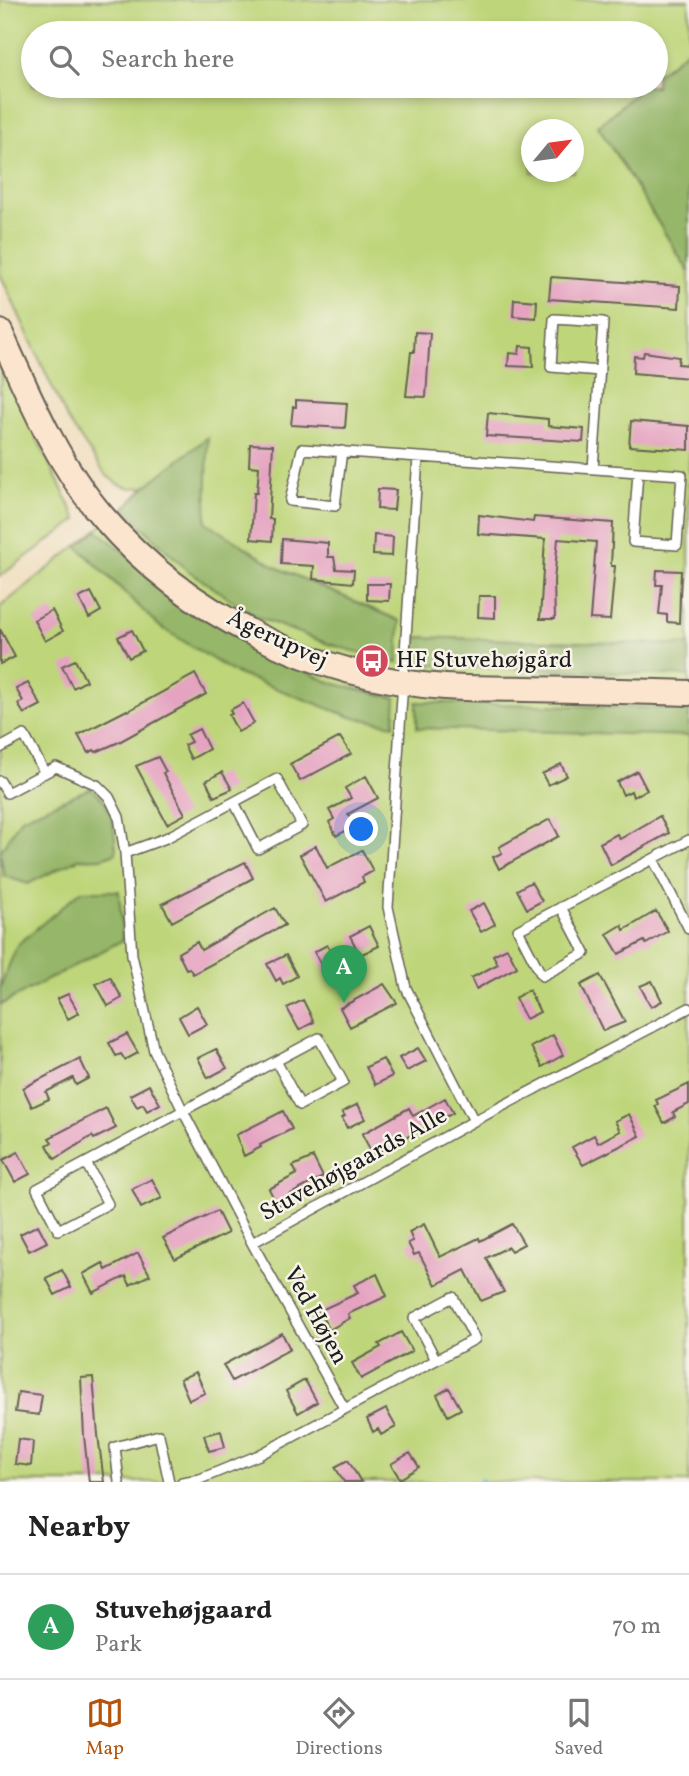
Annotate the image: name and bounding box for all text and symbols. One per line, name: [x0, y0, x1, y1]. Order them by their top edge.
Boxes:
search box: [21, 21, 668, 98]
icon: search: [45, 41, 83, 79]
text: Search here: [101, 42, 234, 78]
north arrow: [521, 119, 584, 182]
street label: Ågerupvej: [221, 602, 333, 678]
bus stop icon: HF Stuvehøjgård: [353, 642, 391, 680]
place label: HF Stuvehøjgård: [396, 644, 572, 678]
your location: [344, 812, 378, 846]
pin: A: [321, 945, 367, 1003]
street label: Stuvehøjgaards Alle: [254, 1099, 454, 1231]
street label: Ved Højen: [274, 1261, 356, 1371]
text: Nearby: [28, 1507, 130, 1549]
text: Stuvehøjgaard: [95, 1593, 272, 1629]
text: A: [43, 1611, 59, 1643]
text: 70 m: [612, 1611, 661, 1643]
text: Park: [95, 1629, 142, 1661]
tab: Map: [86, 1694, 124, 1762]
tab: Directions: [296, 1694, 383, 1762]
tab: Saved: [554, 1694, 603, 1762]

